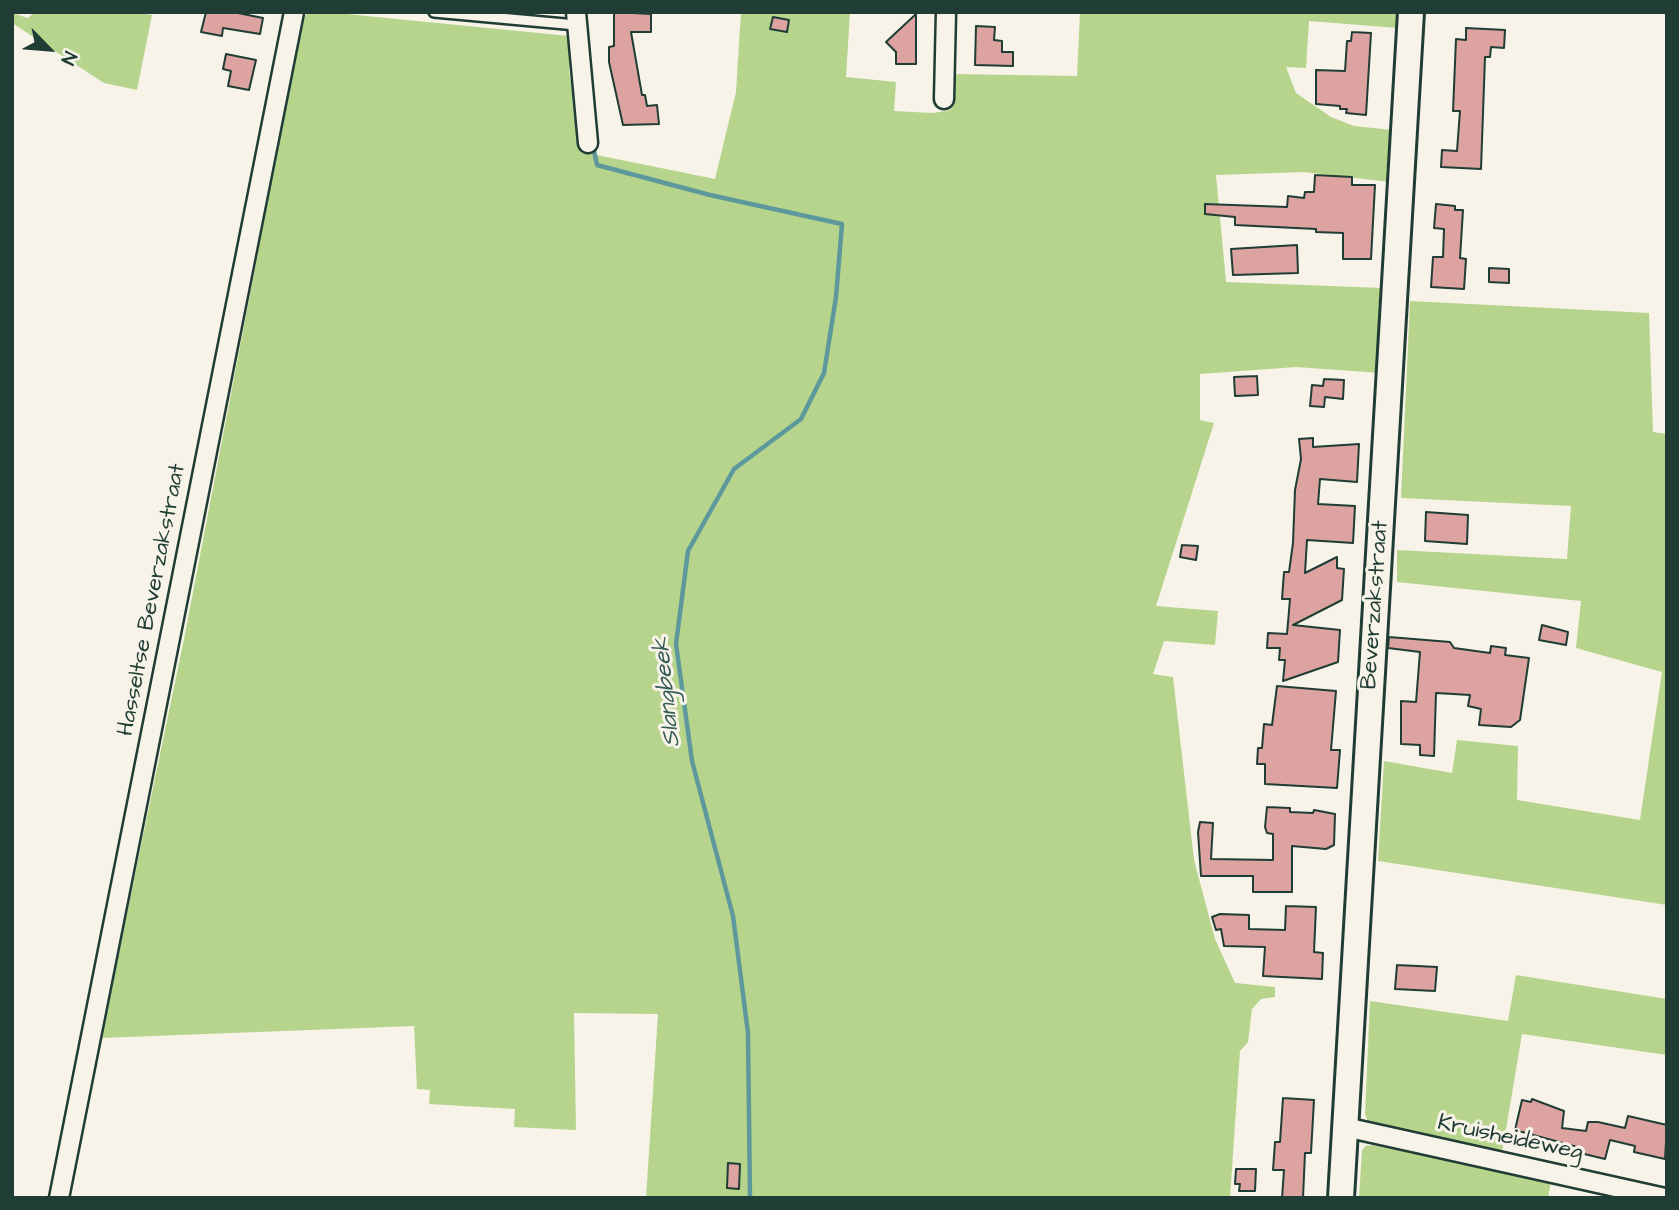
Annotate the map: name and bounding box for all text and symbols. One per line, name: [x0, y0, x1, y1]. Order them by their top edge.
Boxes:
north arrow: [14, 14, 84, 84]
text: N: [54, 47, 83, 69]
street label: Hasseltse Beverzakstraat: [113, 462, 193, 738]
street label: Beverzakstraat: [1356, 520, 1396, 690]
water label: Slangbeek: [648, 636, 688, 748]
street label: Kruisheideweg: [1435, 1110, 1585, 1168]

